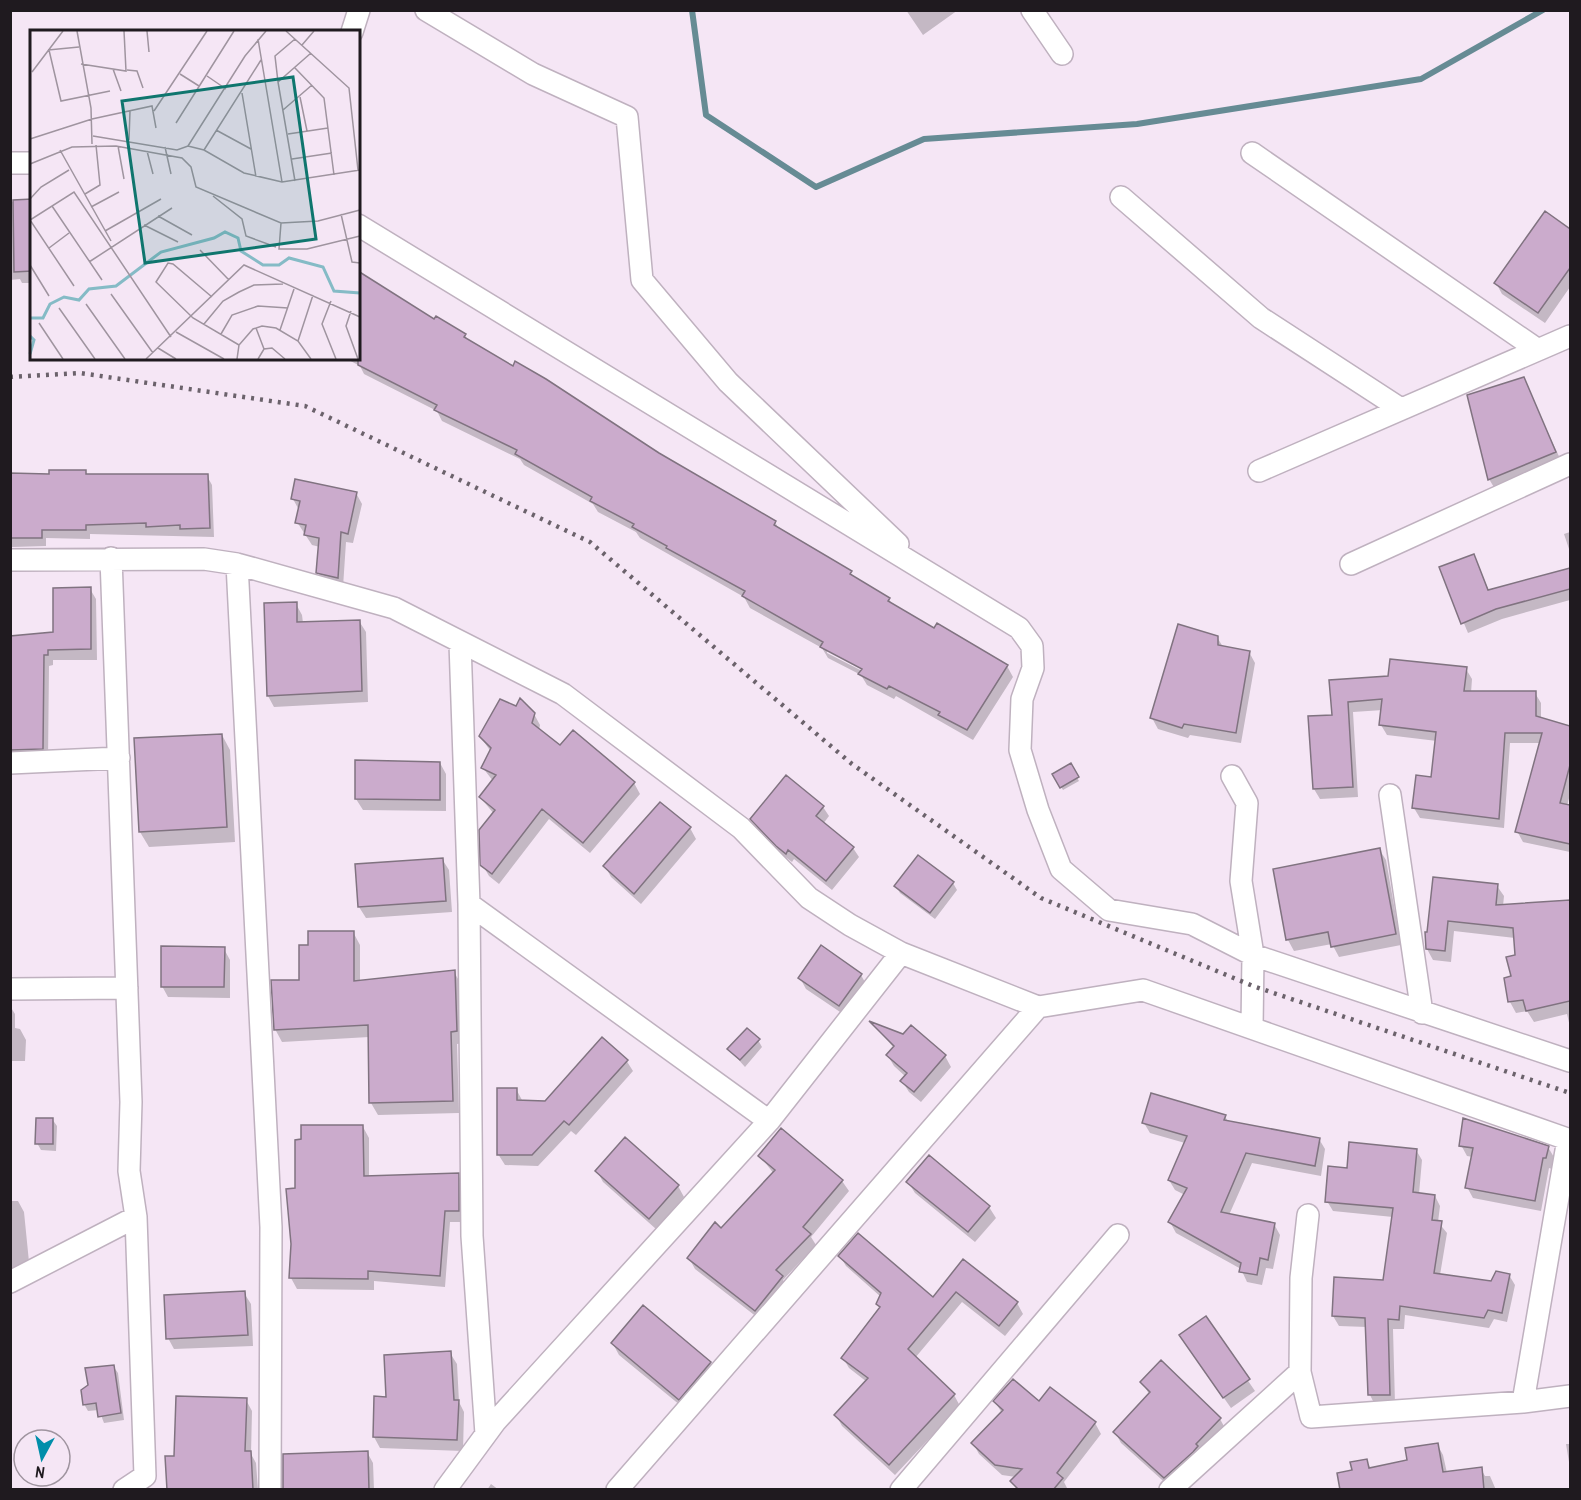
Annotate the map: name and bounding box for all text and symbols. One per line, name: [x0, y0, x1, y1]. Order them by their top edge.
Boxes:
inset map: [30, 30, 360, 360]
north arrow: [12, 1428, 72, 1488]
text: N: [34, 1461, 46, 1484]

